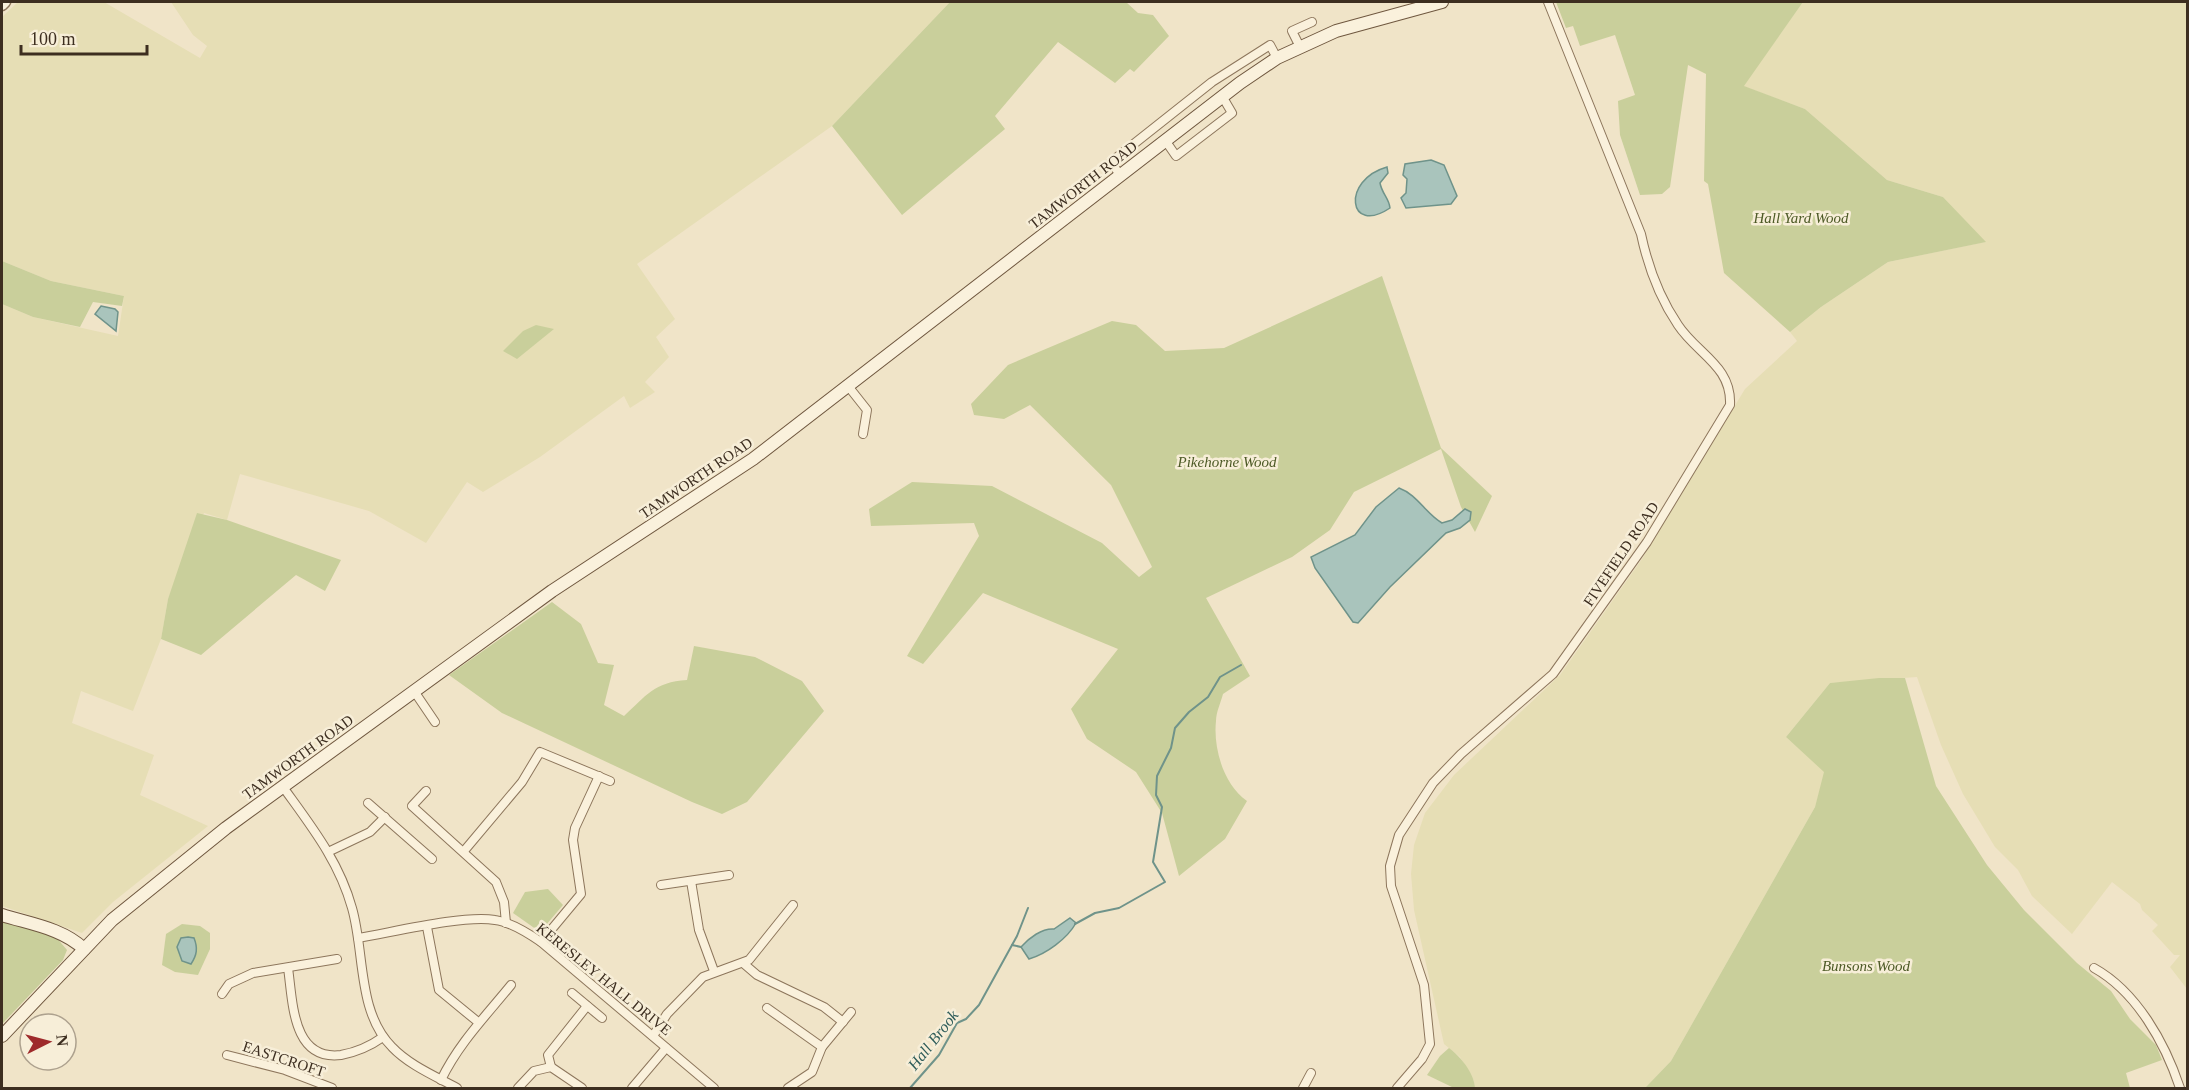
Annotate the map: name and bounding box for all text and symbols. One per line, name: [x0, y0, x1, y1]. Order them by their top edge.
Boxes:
scale bar: [21, 18, 147, 56]
text: 100 m: [30, 29, 76, 49]
street label: TAMWORTH ROAD: [1026, 138, 1140, 232]
park label: Hall Yard Wood: [1752, 210, 1849, 226]
street label: TAMWORTH ROAD: [637, 434, 756, 522]
park label: Pikehorne Wood: [1176, 454, 1277, 470]
street label: FIVEFIELD ROAD: [1580, 499, 1662, 609]
street label: TAMWORTH ROAD: [240, 711, 356, 802]
street label: KERESLEY HALL DRIVE: [533, 920, 675, 1038]
park label: Bunsons Wood: [1822, 958, 1911, 974]
water label: Hall Brook: [904, 1006, 962, 1074]
north arrow: [18, 1012, 78, 1072]
text: N: [53, 1034, 72, 1048]
street label: EASTCROFT: [241, 1038, 327, 1080]

